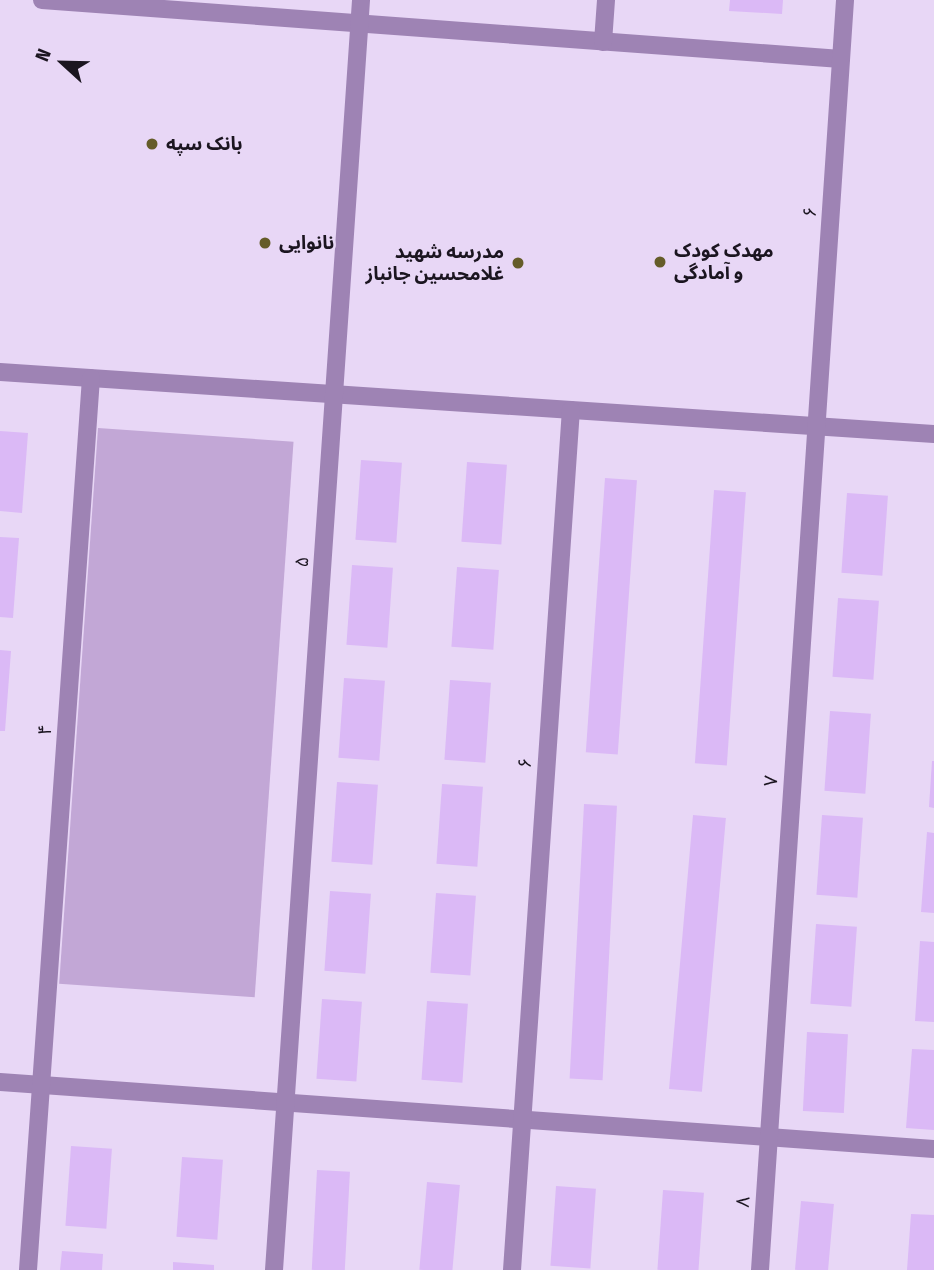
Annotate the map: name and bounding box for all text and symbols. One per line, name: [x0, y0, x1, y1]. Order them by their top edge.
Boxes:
north arrow: [28, 28, 98, 98]
text: N: [30, 45, 56, 65]
place label: بانک سپه: [166, 133, 243, 155]
marker: بانک سپه: [144, 136, 160, 152]
street label: ۶: [798, 206, 822, 218]
place label: نانوایی: [279, 232, 334, 254]
marker: نانوایی: [257, 235, 273, 251]
place label: مهدک کودک و آمادگی: [674, 240, 774, 284]
place label: مدرسه شهید غلامحسین جانباز: [365, 241, 504, 285]
marker: مهدک کودک و آمادگی: [652, 254, 668, 270]
marker: مدرسه شهید غلامحسین جانباز: [510, 255, 526, 271]
street label: ۵: [290, 556, 314, 568]
street label: ۴: [33, 724, 57, 736]
street label: ۶: [513, 757, 537, 769]
street label: ۷: [759, 775, 783, 787]
street label: ۸: [731, 1196, 755, 1208]

